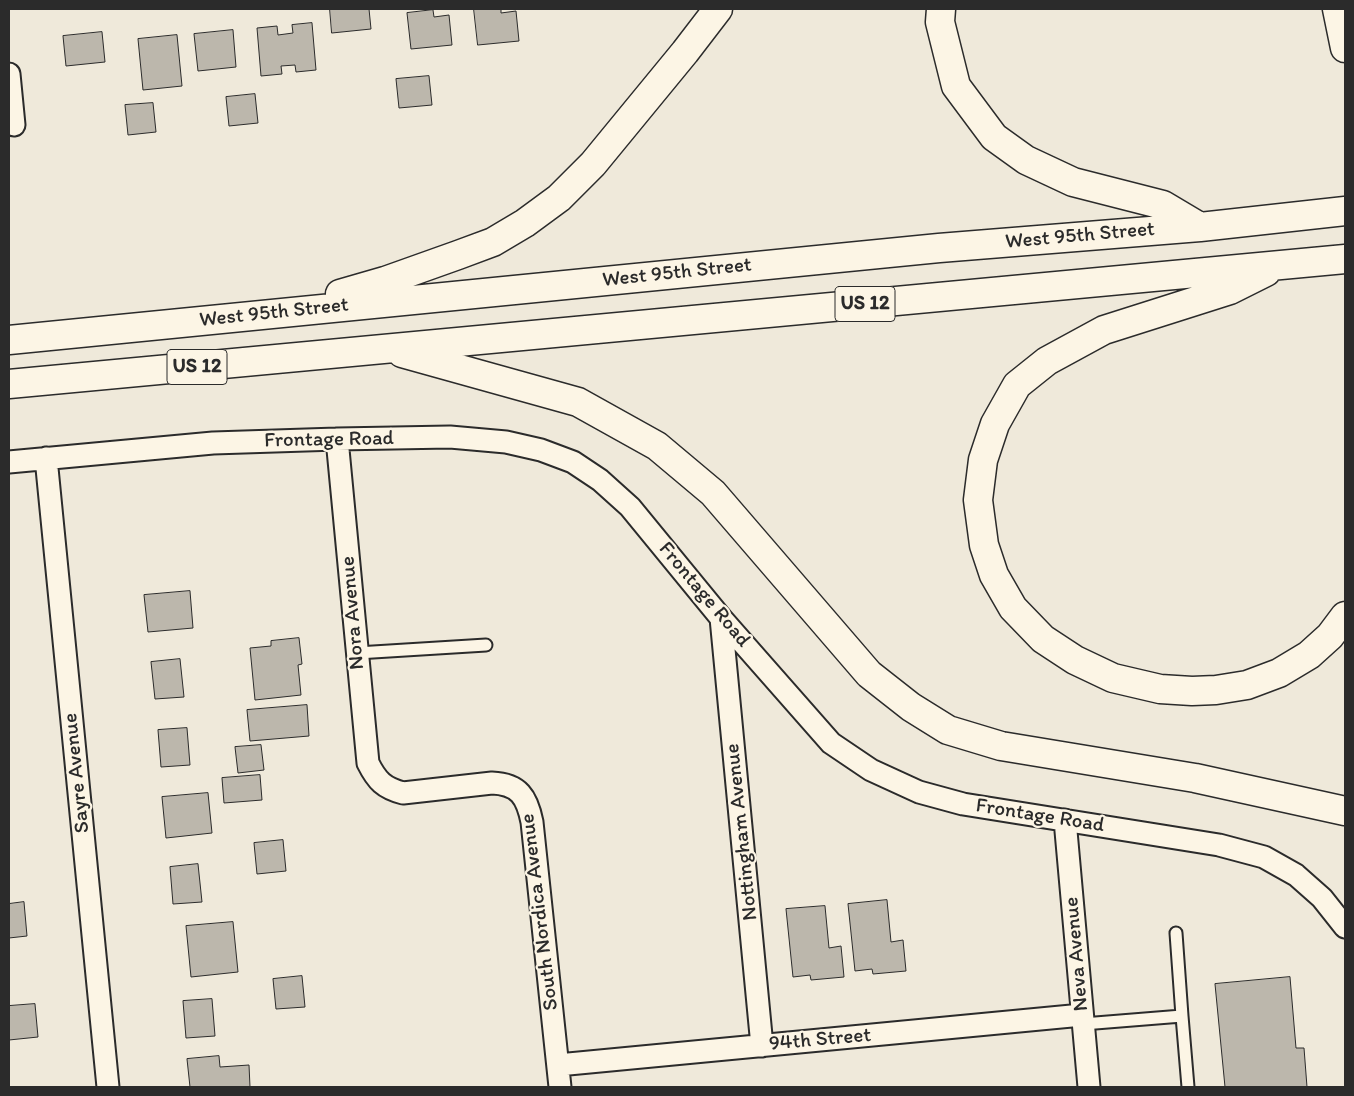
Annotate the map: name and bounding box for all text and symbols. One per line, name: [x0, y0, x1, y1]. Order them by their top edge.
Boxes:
street label: West 95th Street: [1004, 217, 1156, 255]
street label: West 95th Street: [601, 253, 753, 293]
road number: US 12: [835, 286, 895, 322]
street label: West 95th Street: [198, 293, 350, 333]
road number: US 12: [167, 350, 227, 384]
street label: Frontage Road: [264, 426, 394, 454]
street label: Frontage Road: [653, 537, 755, 653]
street label: Nora Avenue: [335, 555, 371, 671]
street label: Sayre Avenue: [58, 712, 96, 834]
street label: Nottingham Avenue: [720, 742, 764, 922]
street label: Frontage Road: [974, 793, 1106, 839]
street label: South Nordica Avenue: [515, 812, 565, 1012]
street label: Neva Avenue: [1059, 896, 1095, 1012]
street label: 94th Street: [768, 1023, 872, 1057]

